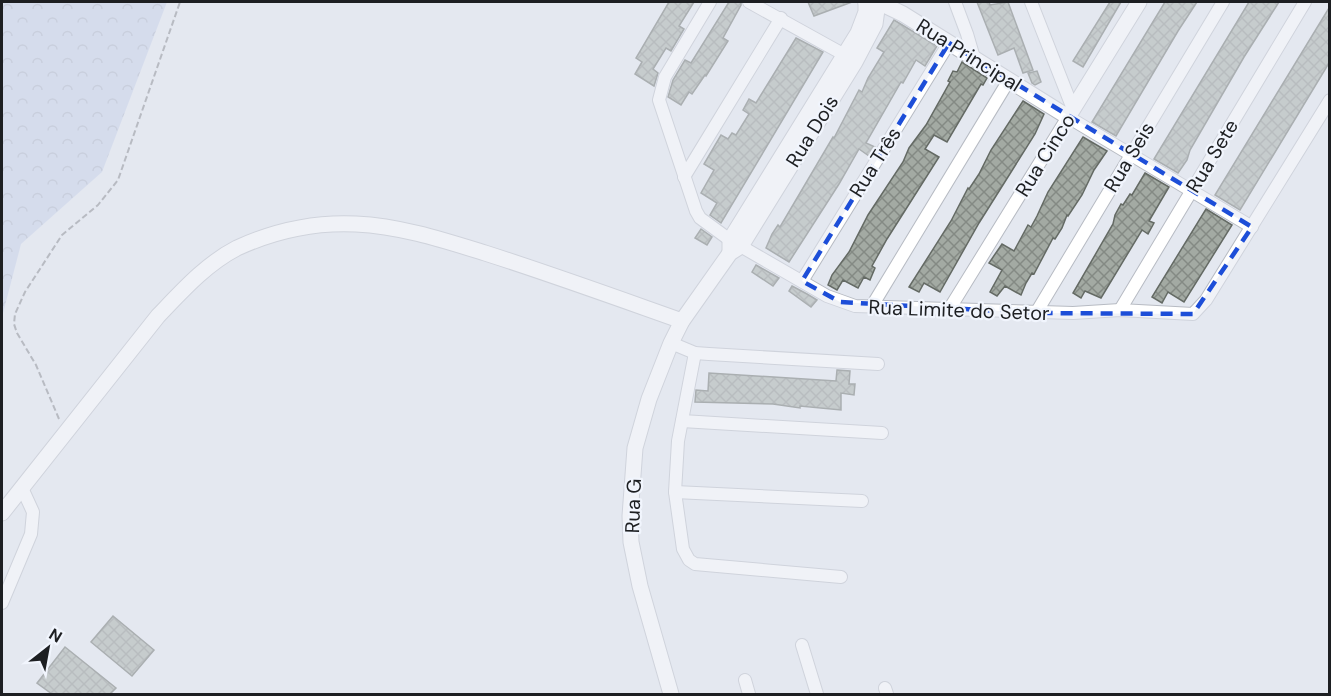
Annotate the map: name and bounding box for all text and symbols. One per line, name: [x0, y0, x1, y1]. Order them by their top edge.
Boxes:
street label: Rua Principal: [912, 12, 1026, 98]
street label: Rua Dois: [780, 90, 844, 172]
street label: Rua Cinco: [1009, 108, 1081, 202]
street label: Rua Sete: [1180, 115, 1244, 197]
street label: Rua Seis: [1098, 117, 1160, 197]
street label: Rua Três: [843, 122, 907, 202]
street label: Rua Limite do Setor: [868, 294, 1050, 326]
street label: Rua G: [619, 478, 647, 534]
north arrow: [18, 618, 78, 678]
text: N: [45, 624, 66, 648]

